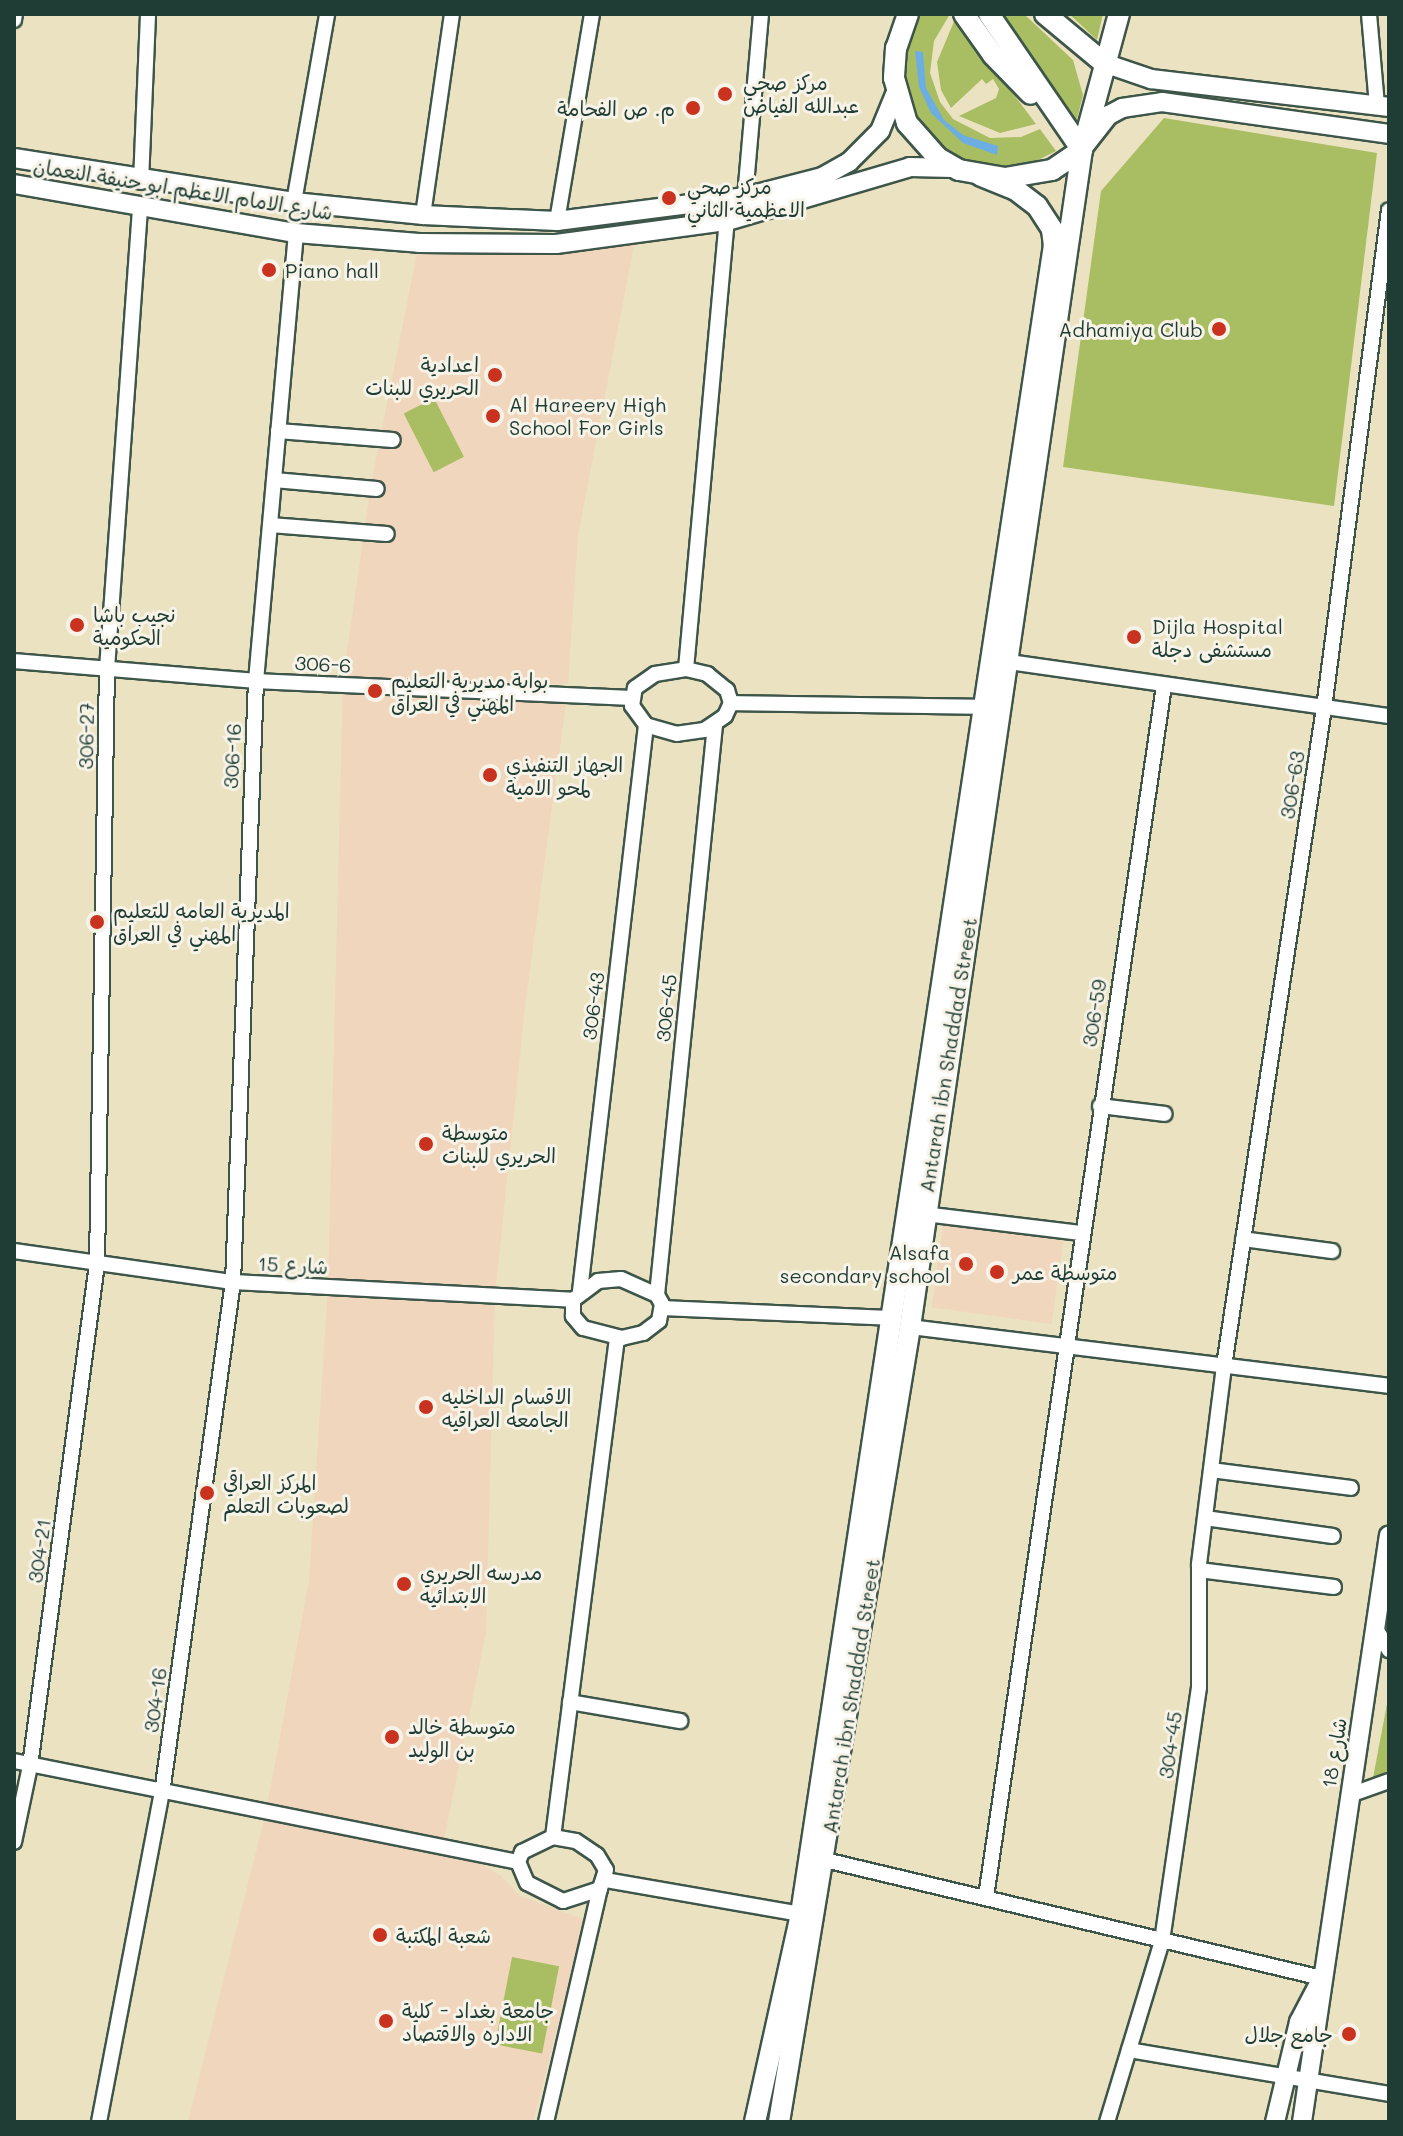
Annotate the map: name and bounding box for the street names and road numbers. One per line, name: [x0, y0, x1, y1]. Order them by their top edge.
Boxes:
street label: شارع الامام الاعظم ابو حنيفة النعمان: [32, 153, 334, 225]
street label: 306-6: [294, 651, 352, 677]
street label: 306-27: [73, 702, 99, 770]
street label: 306-16: [218, 723, 246, 789]
street label: 306-63: [1275, 749, 1309, 821]
street label: Antarah ibn Shaddad Street: [914, 916, 982, 1194]
street label: 306-43: [577, 971, 609, 1041]
street label: 306-45: [651, 973, 681, 1043]
street label: 306-59: [1077, 978, 1111, 1048]
street label: شارع 15: [257, 1251, 329, 1279]
street label: 304-21: [23, 1517, 55, 1585]
street label: Antarah ibn Shaddad Street: [817, 1557, 885, 1835]
street label: 304-16: [139, 1666, 171, 1734]
street label: 304-45: [1153, 1710, 1187, 1780]
street label: شارع 18: [1317, 1716, 1351, 1790]

